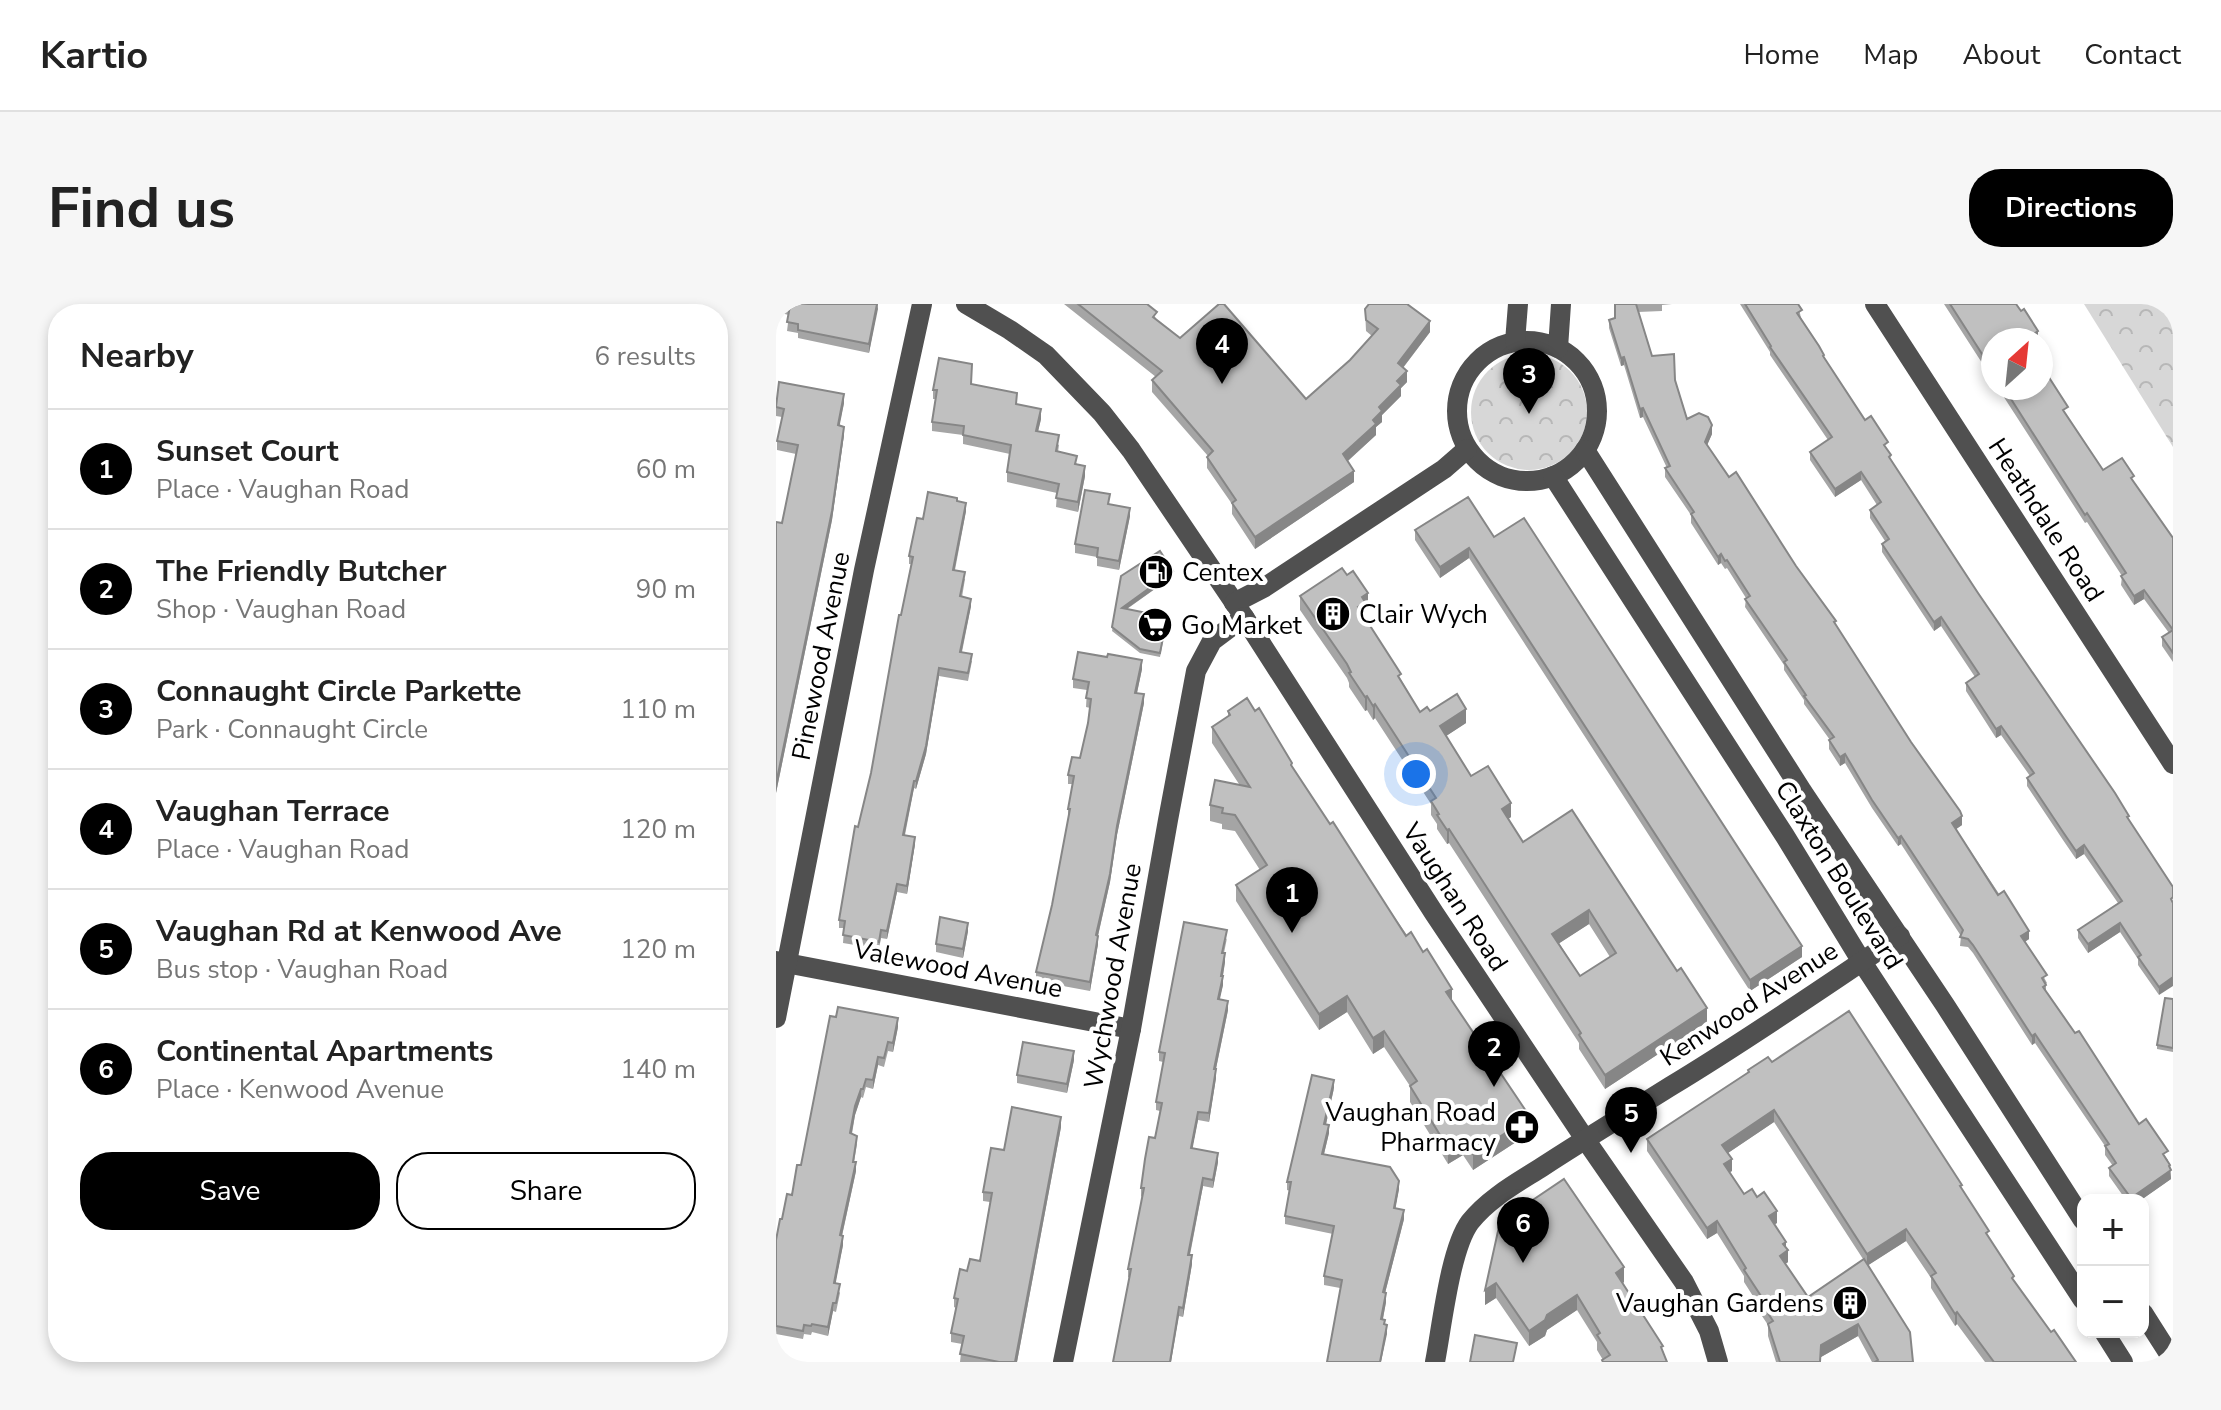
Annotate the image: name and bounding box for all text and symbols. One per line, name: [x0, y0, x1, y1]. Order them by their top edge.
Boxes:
text: Kartio: [40, 30, 148, 81]
text: Home: [1744, 36, 1819, 74]
text: Map: [1863, 36, 1918, 74]
text: About: [1962, 36, 2040, 74]
text: Contact: [2084, 36, 2181, 74]
button: Directions: [1969, 169, 2173, 247]
text: Find us: [48, 170, 235, 247]
pin: 4: [1196, 318, 1248, 384]
north arrow: [1981, 328, 2053, 400]
text: Nearby: [80, 333, 194, 379]
text: 6 results: [595, 339, 696, 374]
pin: 3: [1503, 348, 1555, 414]
text: Sunset Court: [156, 431, 338, 472]
street label: Heathdale Road: [1980, 431, 2112, 609]
text: 1: [98, 452, 114, 487]
text: 60 m: [636, 452, 696, 487]
text: Place · Vaughan Road: [156, 472, 409, 507]
street label: Pinewood Avenue: [784, 549, 858, 763]
text: The Friendly Butcher: [156, 551, 447, 592]
fuel station icon: Centex: [1137, 553, 1175, 591]
place label: Centex: [1182, 555, 1264, 590]
text: 2: [98, 572, 114, 607]
text: 90 m: [636, 572, 696, 607]
text: Shop · Vaughan Road: [156, 592, 406, 627]
building icon: Clair Wych: [1314, 595, 1352, 633]
place label: Clair Wych: [1359, 597, 1488, 632]
supermarket icon: Go Market: [1136, 606, 1174, 644]
place label: Go Market: [1181, 608, 1303, 643]
text: Connaught Circle Parkette: [156, 671, 522, 712]
text: 3: [98, 692, 114, 727]
text: 110 m: [620, 692, 696, 727]
text: Park · Connaught Circle: [156, 712, 428, 747]
your location: [1396, 754, 1436, 794]
street label: Claxton Boulevard: [1767, 774, 1911, 976]
text: Vaughan Terrace: [156, 791, 390, 832]
text: 4: [98, 812, 114, 847]
text: 120 m: [620, 812, 696, 847]
street label: Vaughan Road: [1393, 815, 1516, 978]
text: Place · Vaughan Road: [156, 832, 409, 867]
street label: Wychwood Avenue: [1076, 860, 1150, 1092]
pin: 1: [1266, 867, 1318, 933]
text: Vaughan Rd at Kenwood Ave: [156, 911, 562, 952]
street label: Valewood Avenue: [849, 931, 1066, 1006]
text: 5: [98, 932, 114, 967]
text: 120 m: [620, 932, 696, 967]
street label: Kenwood Avenue: [1653, 933, 1845, 1075]
text: Bus stop · Vaughan Road: [156, 952, 448, 987]
pin: 2: [1468, 1021, 1520, 1087]
text: Continental Apartments: [156, 1031, 493, 1072]
text: 6: [98, 1052, 114, 1087]
text: 140 m: [620, 1052, 696, 1087]
text: Place · Kenwood Avenue: [156, 1072, 444, 1107]
pin: 5: [1605, 1087, 1657, 1153]
place label: Vaughan Road Pharmacy: [1324, 1095, 1497, 1160]
pharmacy icon: Vaughan Road Pharmacy: [1503, 1108, 1541, 1146]
button: Save: [80, 1152, 380, 1230]
button: Share: [396, 1152, 696, 1230]
map controls: [2077, 1194, 2149, 1338]
button: +: [2077, 1194, 2149, 1266]
pin: 6: [1497, 1197, 1549, 1263]
button: −: [2077, 1266, 2149, 1338]
building icon: Vaughan Gardens: [1831, 1284, 1869, 1322]
place label: Vaughan Gardens: [1615, 1286, 1824, 1321]

